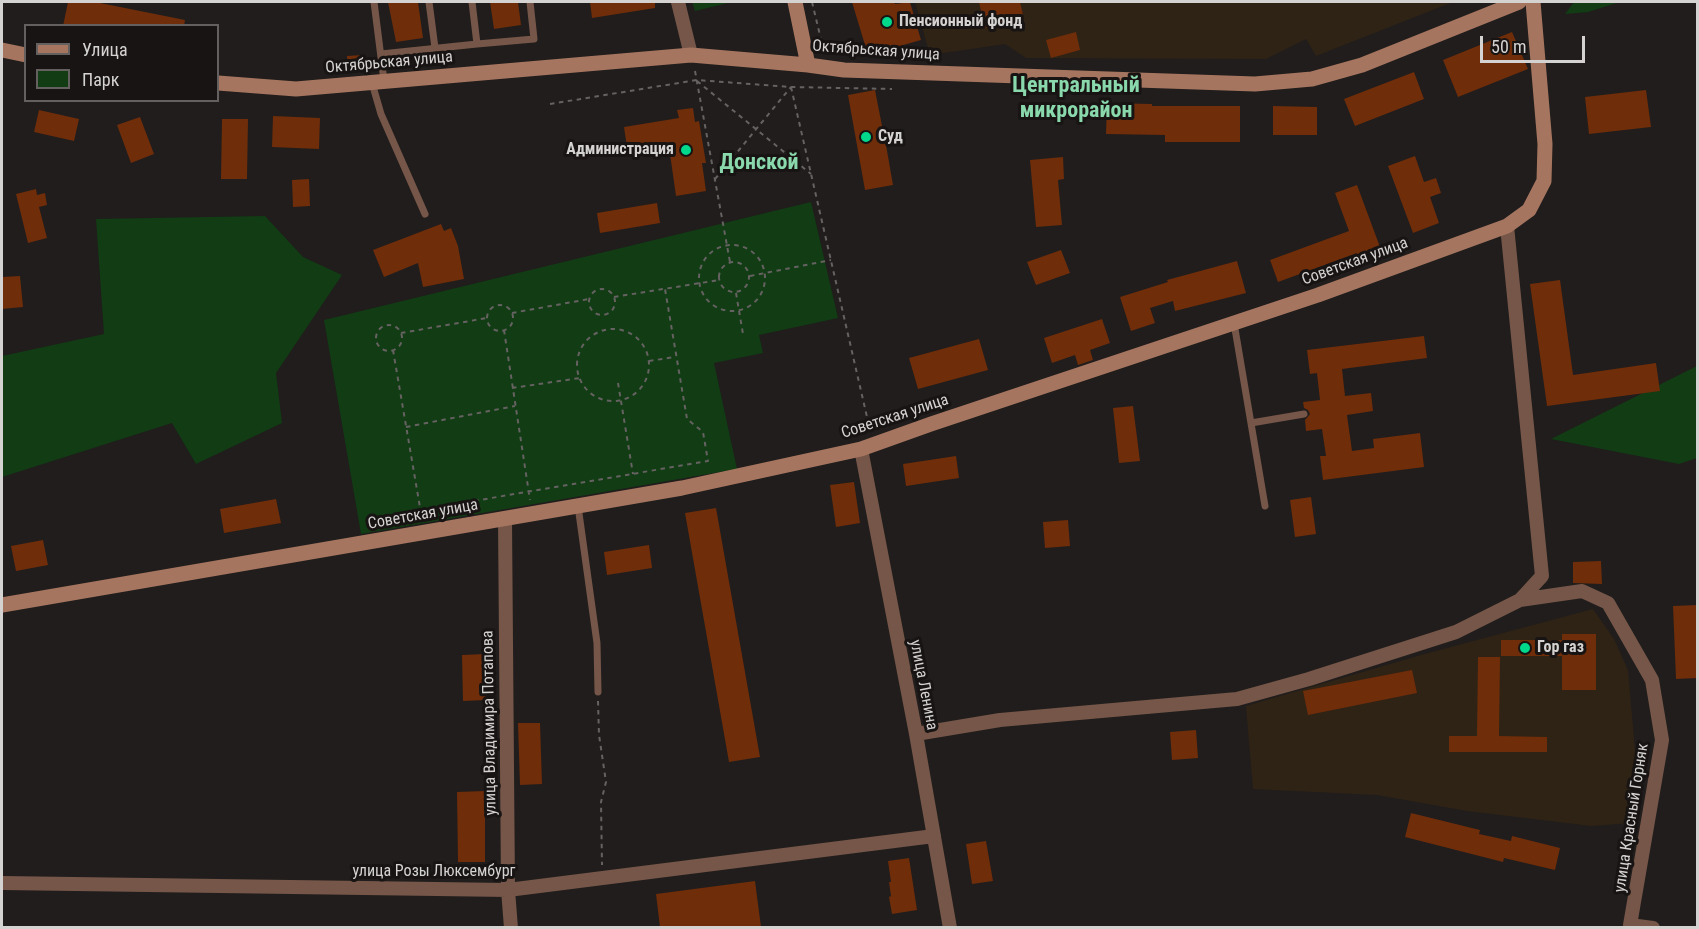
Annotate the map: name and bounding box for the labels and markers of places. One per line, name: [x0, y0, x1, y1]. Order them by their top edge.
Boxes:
place label: Пенсионный фонд: [899, 12, 1022, 32]
marker: Пенсионный фонд: [880, 15, 894, 29]
place label: Суд: [878, 127, 903, 147]
marker: Суд: [859, 130, 873, 144]
place label: Администрация: [566, 140, 674, 160]
marker: Администрация: [679, 143, 693, 157]
place label: Гор газ: [1537, 638, 1584, 658]
marker: Гор газ: [1518, 641, 1532, 655]

